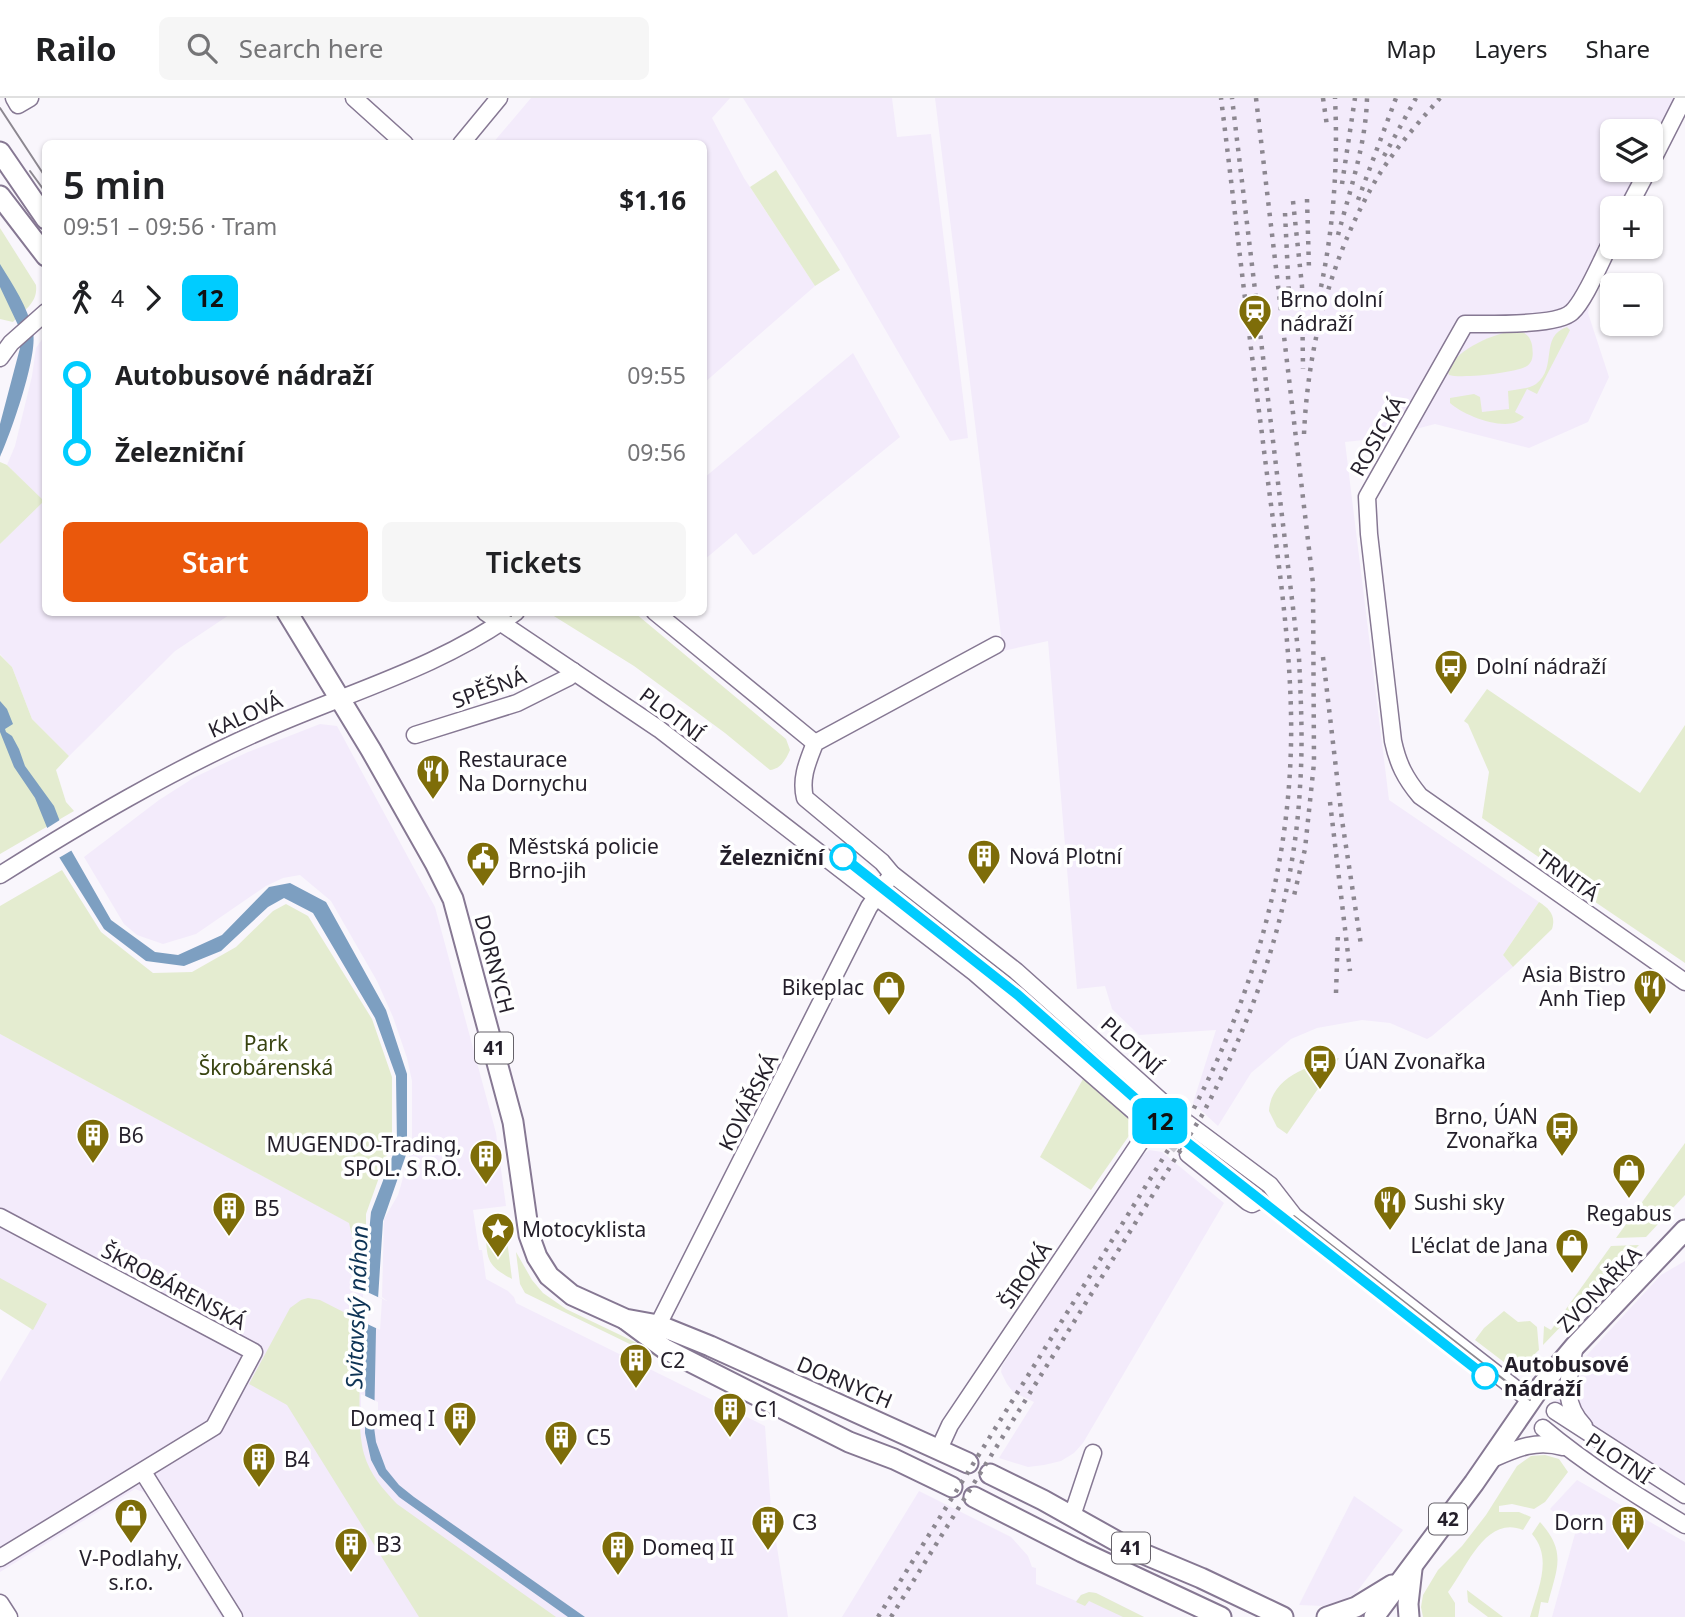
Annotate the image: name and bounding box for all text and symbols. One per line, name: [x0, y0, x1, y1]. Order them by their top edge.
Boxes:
search box: [159, 17, 649, 80]
text: Railo: [35, 26, 117, 71]
icon: search: [183, 29, 221, 67]
text: Search here: [239, 30, 383, 66]
text: Map: [1386, 32, 1436, 65]
text: Layers: [1474, 32, 1548, 65]
text: Share: [1586, 32, 1650, 65]
map controls: [1600, 119, 1663, 336]
button: layers: [1600, 119, 1663, 182]
text: 5 min: [63, 158, 166, 210]
text: $1.16: [619, 182, 686, 218]
button: +: [1600, 196, 1663, 259]
text: 09:51 – 09:56 · Tram: [63, 210, 277, 242]
button: −: [1600, 273, 1663, 336]
icon: walk: [63, 279, 101, 317]
icon: forward: [134, 279, 172, 317]
text: 12: [196, 281, 224, 314]
text: 4: [111, 282, 124, 314]
place label: Brno dolní nádraží: [1280, 285, 1383, 337]
station icon: Brno dolní nádraží: [1236, 292, 1274, 341]
text: Autobusové nádraží: [115, 357, 373, 393]
text: 09:55: [627, 359, 686, 391]
street label: ROSICKÁ: [1343, 390, 1411, 481]
text: Železniční: [115, 434, 244, 470]
text: 09:56: [627, 436, 686, 468]
button: Start: [63, 522, 368, 602]
button: Tickets: [382, 522, 686, 602]
bus stop icon: Dolní nádraží: [1432, 647, 1470, 696]
place label: Dolní nádraží: [1476, 652, 1607, 680]
street label: SPĚŠNÁ: [448, 662, 530, 714]
street label: PLOTNÍ: [634, 681, 710, 747]
street label: KALOVÁ: [204, 686, 287, 744]
place label: Restaurace Na Dornychu: [458, 745, 588, 797]
restaurant icon: Restaurace Na Dornychu: [414, 752, 452, 801]
place label: Městská policie Brno-jih: [508, 832, 659, 884]
building icon: Nová Plotní: [965, 837, 1003, 886]
public building icon: Městská policie Brno-jih: [464, 839, 502, 888]
place label: Nová Plotní: [1009, 842, 1123, 870]
place label: Železniční: [720, 843, 826, 871]
street label: TRNITÁ: [1531, 843, 1606, 908]
marker: Železniční: [830, 844, 856, 870]
street label: DORNYCH: [468, 912, 522, 1016]
place label: Asia Bistro Anh Tiep: [1522, 960, 1626, 1012]
restaurant icon: Asia Bistro Anh Tiep: [1631, 967, 1669, 1016]
shop icon: Bikeplac: [870, 968, 908, 1017]
place label: Bikeplac: [782, 973, 864, 1001]
street label: PLOTNÍ: [1095, 1010, 1169, 1080]
park label: Park Škrobárenská: [199, 1029, 333, 1081]
road number: 41: [475, 1032, 513, 1064]
bus stop icon: ÚAN Zvonařka: [1301, 1042, 1339, 1091]
place label: ÚAN Zvonařka: [1344, 1047, 1486, 1075]
street label: KOVÁŘSKÁ: [712, 1048, 785, 1155]
line badge: 12: [1128, 1098, 1192, 1144]
place label: Brno, ÚAN Zvonařka: [1434, 1102, 1538, 1154]
text: 12: [1146, 1104, 1174, 1137]
bus stop icon: Brno, ÚAN Zvonařka: [1543, 1109, 1581, 1158]
building icon: B6: [74, 1116, 112, 1165]
place label: B6: [118, 1121, 144, 1149]
place label: MUGENDO-Trading, SPOL. S R.O.: [267, 1130, 462, 1182]
building icon: MUGENDO-Trading, SPOL. S R.O.: [467, 1137, 505, 1186]
shop icon: Regabus: [1610, 1151, 1648, 1200]
restaurant icon: Sushi sky: [1371, 1183, 1409, 1232]
place label: Sushi sky: [1414, 1188, 1505, 1216]
building icon: B5: [210, 1189, 248, 1238]
place label: B5: [254, 1194, 280, 1222]
place label: Regabus: [1586, 1199, 1672, 1227]
place icon: Motocyklista: [479, 1210, 517, 1259]
place label: Motocyklista: [522, 1215, 646, 1243]
water label: Svitavský náhon: [337, 1225, 375, 1389]
shop icon: L'éclat de Jana: [1553, 1226, 1591, 1275]
place label: L'éclat de Jana: [1411, 1231, 1548, 1259]
street label: ŠKROBÁRENSKÁ: [97, 1236, 252, 1336]
street label: ŠIROKÁ: [993, 1236, 1058, 1314]
street label: ZVONAŘKA: [1551, 1239, 1648, 1338]
building icon: C2: [617, 1341, 655, 1390]
place label: C2: [660, 1346, 685, 1374]
street label: DORNYCH: [793, 1349, 897, 1415]
place label: Autobusové nádraží: [1504, 1350, 1629, 1402]
marker: Autobusové nádraží: [1472, 1363, 1498, 1389]
building icon: C1: [711, 1390, 749, 1439]
place label: C1: [754, 1395, 779, 1423]
building icon: Domeq I: [441, 1399, 479, 1448]
place label: Domeq I: [350, 1404, 435, 1432]
building icon: C5: [542, 1418, 580, 1467]
place label: C5: [586, 1423, 611, 1451]
street label: PLOTNÍ: [1581, 1426, 1657, 1490]
building icon: B4: [240, 1440, 278, 1489]
place label: B4: [284, 1445, 310, 1473]
shop icon: V-Podlahy, s.r.o.: [112, 1496, 150, 1545]
building icon: C3: [749, 1503, 787, 1552]
building icon: Dorn: [1609, 1503, 1647, 1552]
road number: 42: [1429, 1504, 1467, 1534]
place label: C3: [792, 1508, 817, 1536]
place label: Dorn: [1554, 1508, 1604, 1536]
building icon: B3: [332, 1525, 370, 1574]
building icon: Domeq II: [599, 1528, 637, 1577]
place label: B3: [376, 1530, 402, 1558]
road number: 41: [1112, 1532, 1150, 1564]
place label: Domeq II: [642, 1533, 734, 1561]
place label: V-Podlahy, s.r.o.: [79, 1544, 183, 1596]

